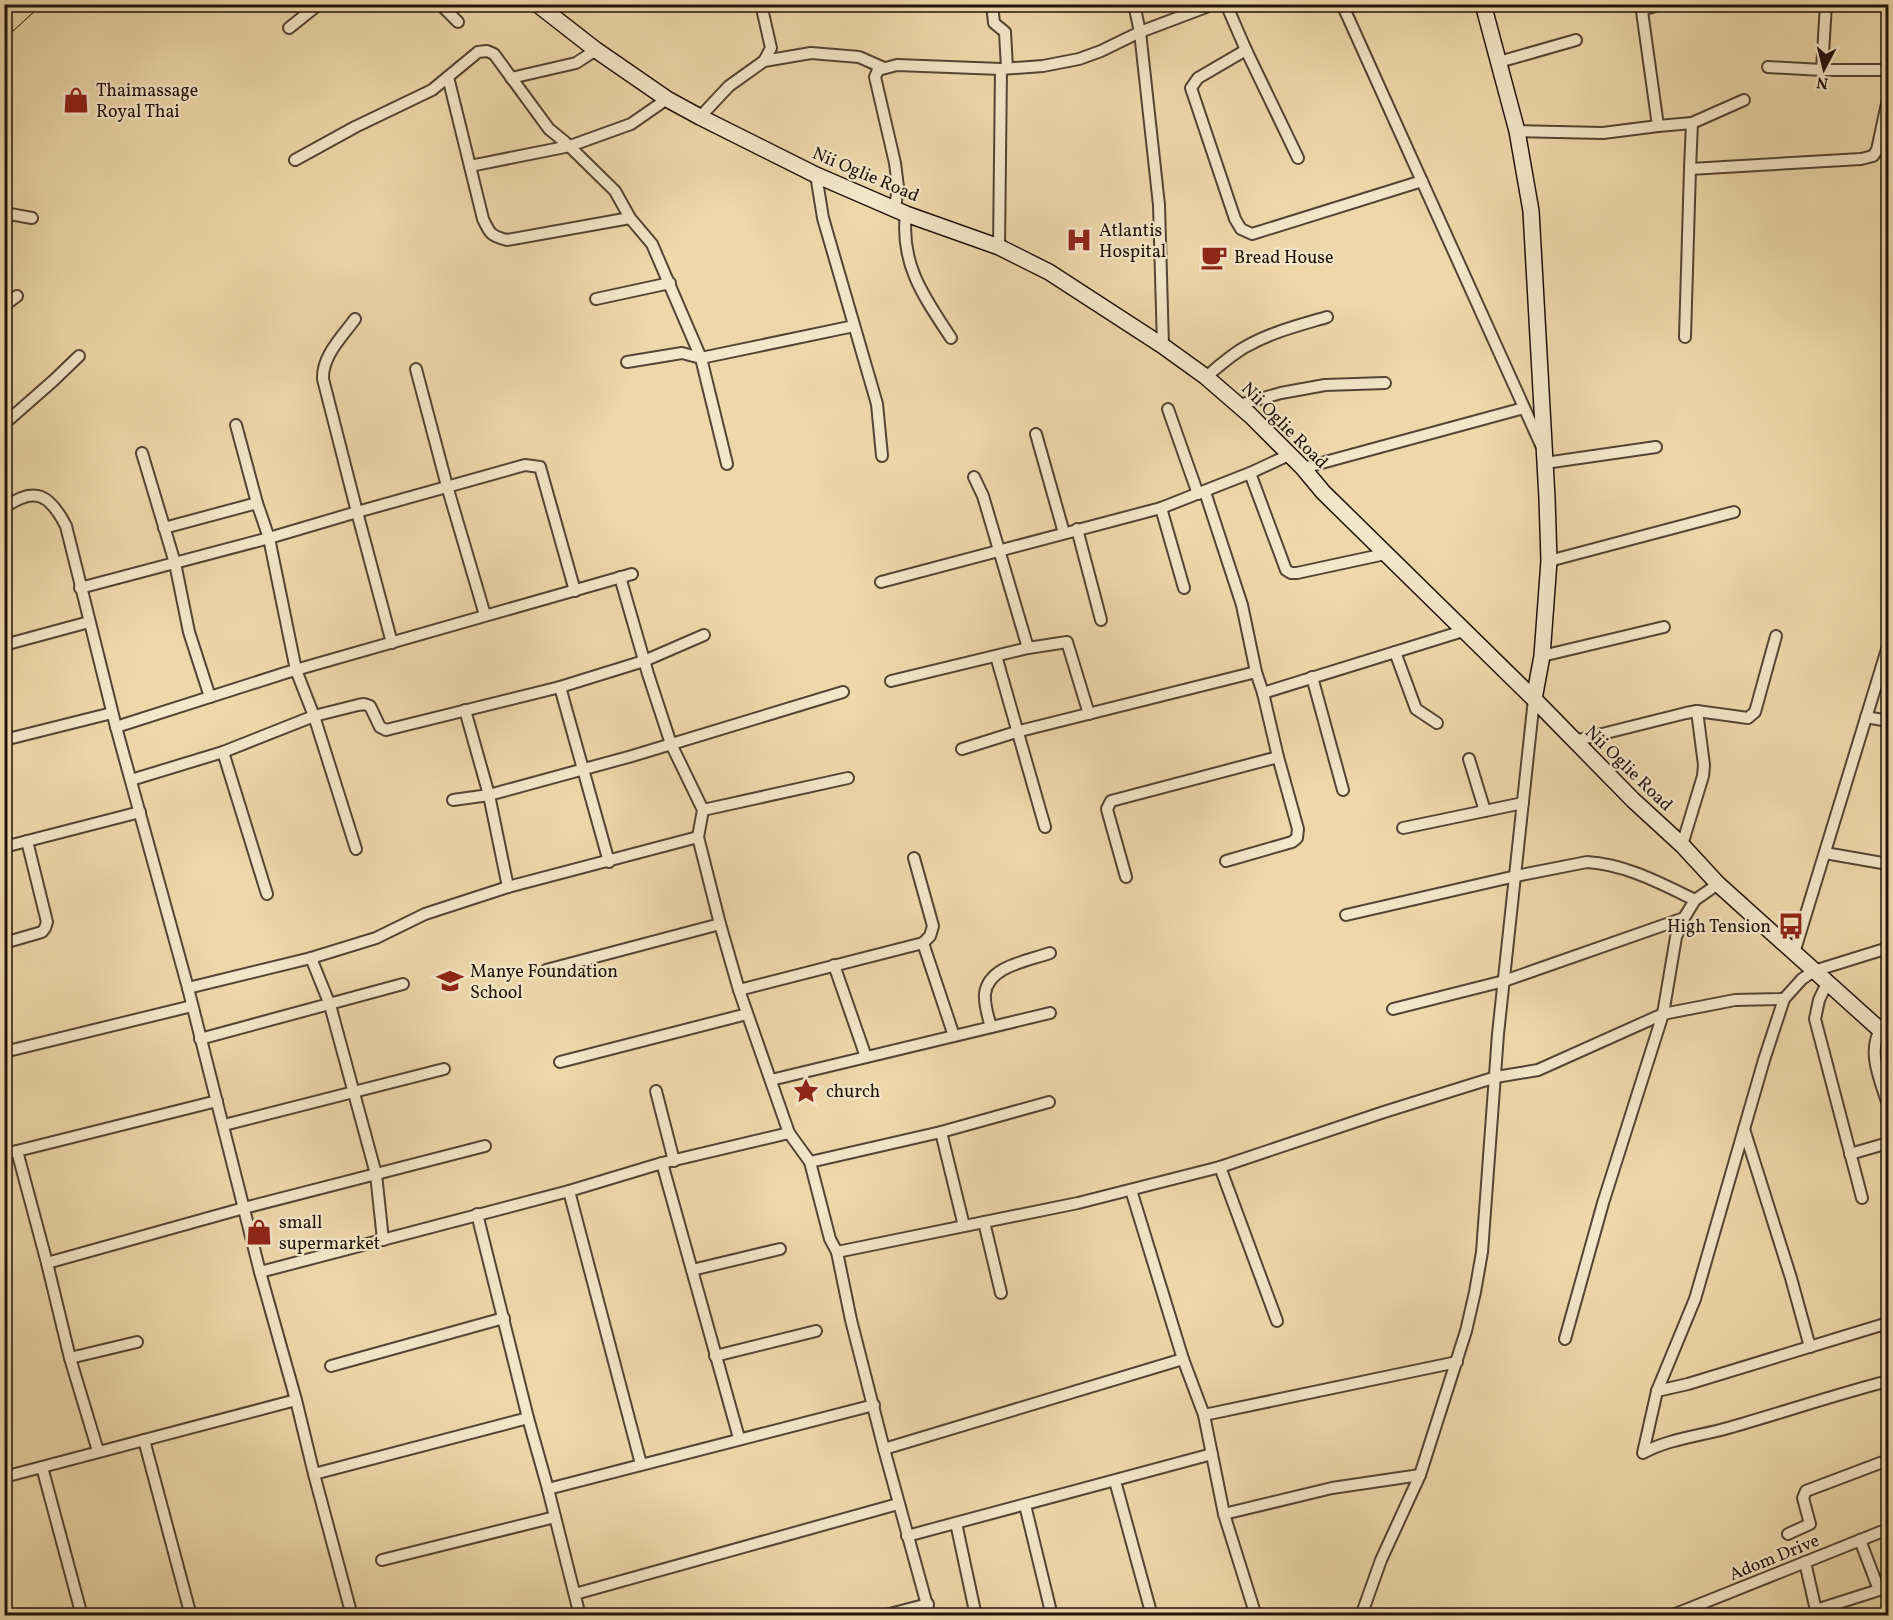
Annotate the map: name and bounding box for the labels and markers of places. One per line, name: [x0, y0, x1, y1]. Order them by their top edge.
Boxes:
place label: Thaimassage Royal Thai: [96, 79, 198, 125]
shop icon: Thaimassage Royal Thai: [61, 85, 91, 115]
place label: Atlantis Hospital: [1099, 219, 1166, 265]
hospital icon: Atlantis Hospital: [1064, 225, 1094, 255]
cafe icon: Bread House: [1199, 242, 1229, 272]
place label: Bread House: [1234, 246, 1334, 271]
bus stop icon: High Tension: [1776, 911, 1806, 941]
place label: High Tension: [1667, 915, 1771, 940]
place label: Manye Foundation School: [470, 960, 618, 1006]
school or university icon: Manye Foundation School: [435, 966, 465, 996]
place icon: church: [791, 1076, 821, 1106]
place label: church: [826, 1080, 881, 1105]
place label: small supermarket: [279, 1211, 380, 1257]
shop icon: small supermarket: [244, 1217, 274, 1247]

